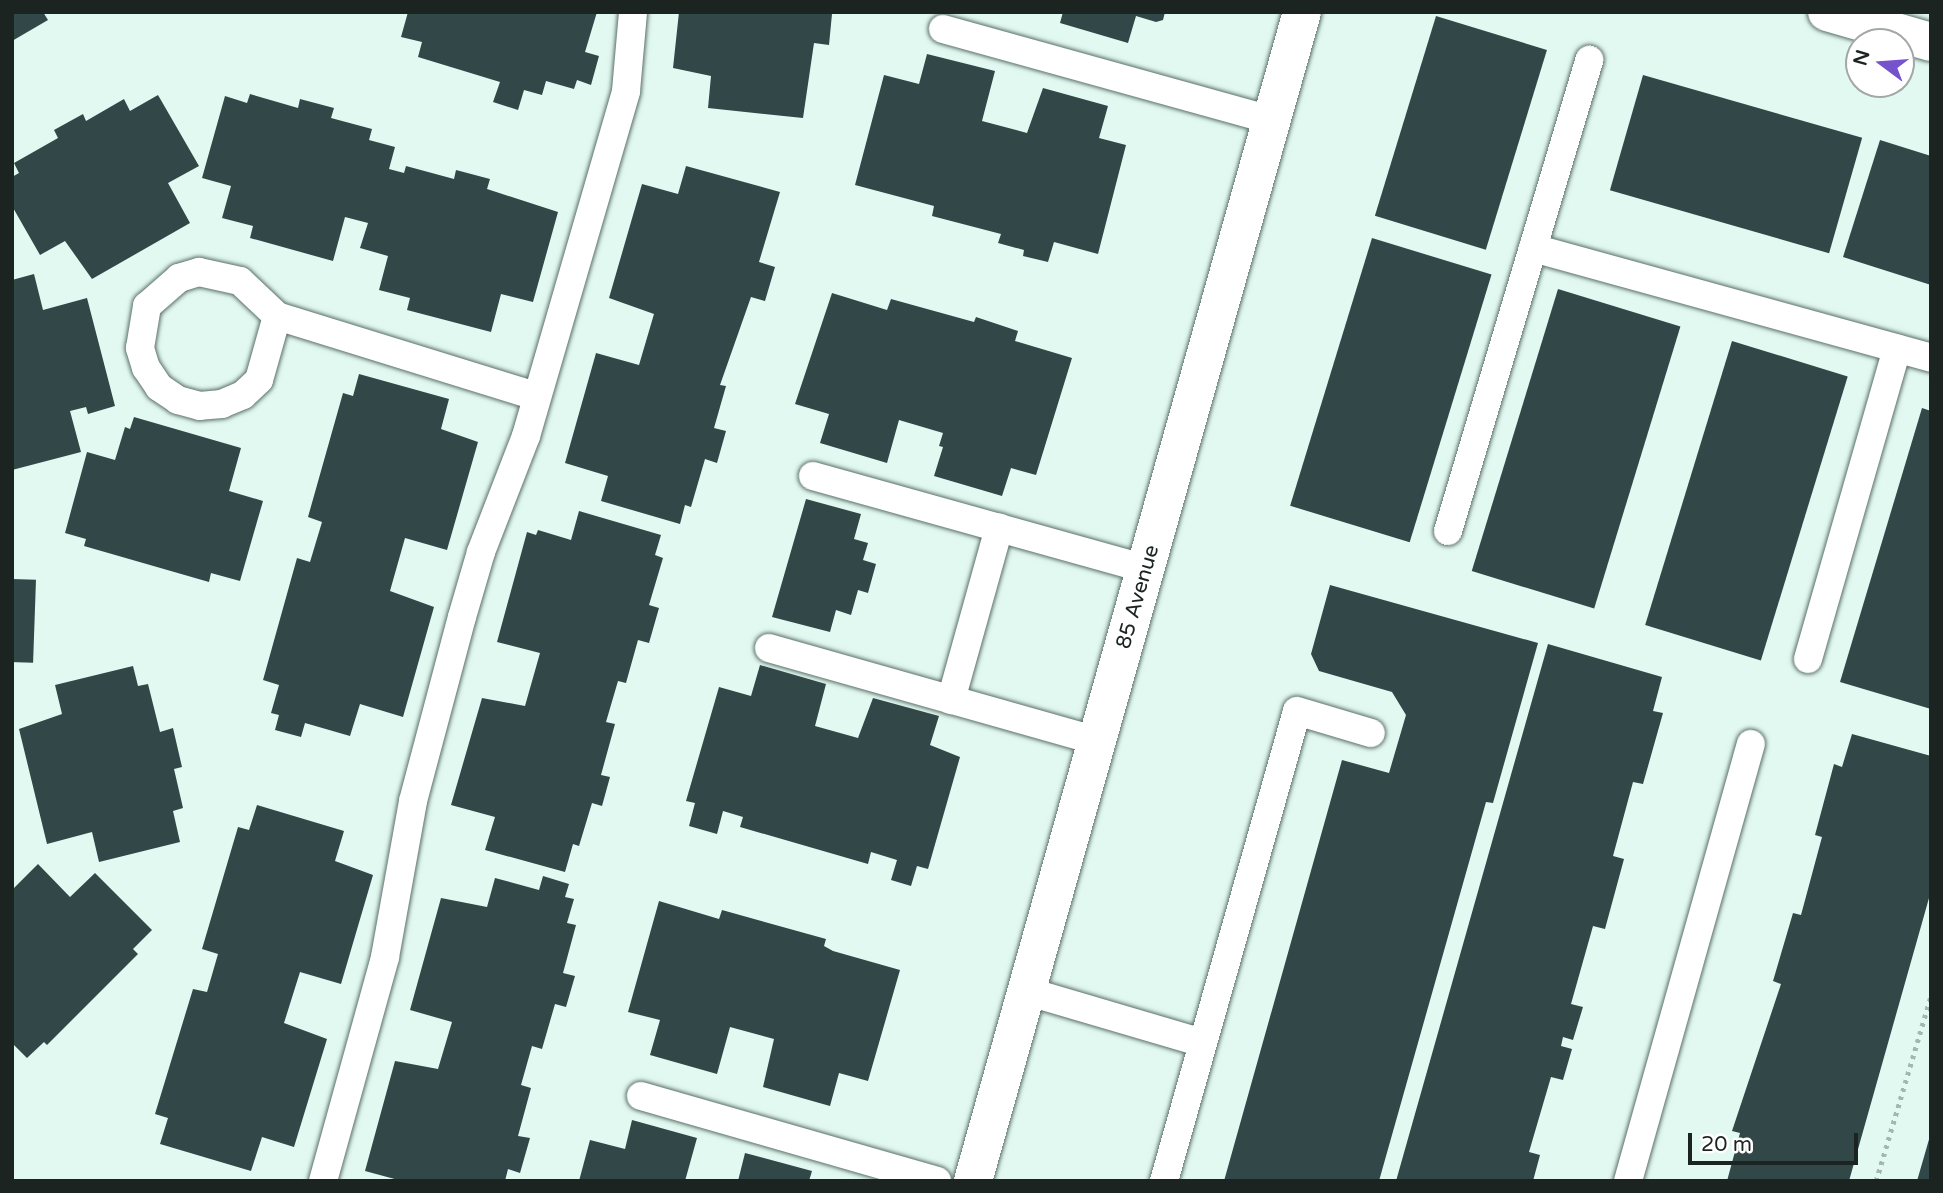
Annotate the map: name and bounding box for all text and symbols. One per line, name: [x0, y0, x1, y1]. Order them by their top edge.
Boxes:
north arrow: [1845, 28, 1915, 98]
text: N: [1849, 47, 1874, 68]
street label: 85 Avenue: [1111, 542, 1165, 652]
scale bar: [1691, 1120, 1861, 1164]
text: 20 m: [1701, 1132, 1752, 1157]

